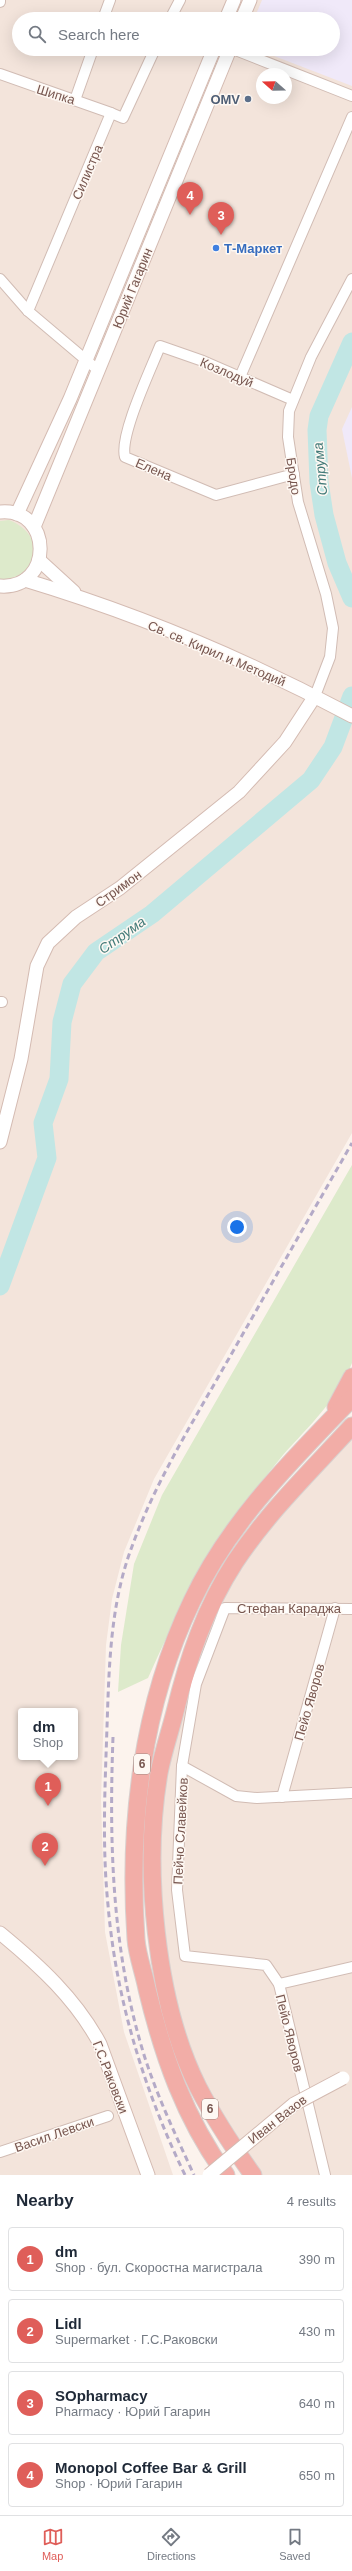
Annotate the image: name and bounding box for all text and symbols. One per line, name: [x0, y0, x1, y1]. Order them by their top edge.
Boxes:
search box: [12, 12, 340, 56]
icon: search: [26, 23, 48, 45]
text: Search here: [58, 26, 140, 43]
north arrow: [256, 68, 292, 104]
street label: Шипка: [35, 82, 78, 108]
place label: OMV: [210, 92, 240, 107]
marker: OMV: [243, 94, 253, 104]
street label: Силистра: [69, 142, 106, 202]
pin: 4: [177, 182, 203, 215]
pin: 3: [208, 202, 234, 235]
place label: Т-Маркет: [224, 241, 282, 256]
marker: Т-Маркет: [211, 243, 221, 253]
street label: Юрий Гагарин: [110, 246, 155, 331]
street label: Козлодуй: [198, 355, 256, 390]
water label: Струма: [310, 442, 330, 496]
street label: Елена: [133, 455, 175, 484]
street label: Бродо: [283, 456, 304, 496]
street label: Св. св. Кирил и Методий: [146, 618, 288, 689]
street label: Стримон: [92, 867, 144, 910]
water label: Струма: [96, 913, 149, 957]
your location: [227, 1217, 247, 1237]
street label: Стефан Караджа: [237, 1601, 342, 1616]
street label: Пейо Яворов: [291, 1662, 328, 1742]
popup: [18, 1708, 78, 1760]
text: dm: [33, 1718, 55, 1735]
text: Shop: [33, 1735, 63, 1750]
road number: 6: [134, 1754, 150, 1774]
pin: 1: [35, 1773, 61, 1806]
street label: Пейчо Славейков: [170, 1777, 191, 1885]
pin: 2: [32, 1833, 58, 1866]
street label: Пейо Яворов: [273, 1993, 306, 2074]
street label: Г.С.Раковски: [90, 2039, 131, 2116]
street label: Иван Вазов: [245, 2092, 310, 2147]
road number: 6: [202, 2099, 218, 2119]
street label: Васил Левски: [13, 2114, 96, 2155]
text: Nearby: [16, 2191, 74, 2210]
text: 4 results: [287, 2194, 336, 2209]
text: dm: [55, 2243, 78, 2260]
text: 1: [26, 2252, 34, 2267]
text: 390 m: [299, 2252, 335, 2267]
text: Shop · бул. Скоростна магистрала: [55, 2260, 262, 2275]
text: Lidl: [55, 2315, 82, 2332]
text: 2: [26, 2324, 34, 2339]
text: 430 m: [299, 2324, 335, 2339]
text: Supermarket · Г.С.Раковски: [55, 2332, 218, 2347]
text: SOpharmacy: [55, 2387, 148, 2404]
text: 3: [26, 2396, 34, 2411]
text: 640 m: [299, 2396, 335, 2411]
text: Pharmacy · Юрий Гагарин: [55, 2404, 210, 2419]
text: Monopol Coffee Bar & Grill: [55, 2459, 247, 2476]
text: 4: [26, 2468, 34, 2483]
text: 650 m: [299, 2468, 335, 2483]
text: Shop · Юрий Гагарин: [55, 2476, 182, 2491]
tab: Map: [42, 2526, 64, 2562]
tab: Directions: [147, 2526, 196, 2562]
tab: Saved: [279, 2526, 310, 2562]

